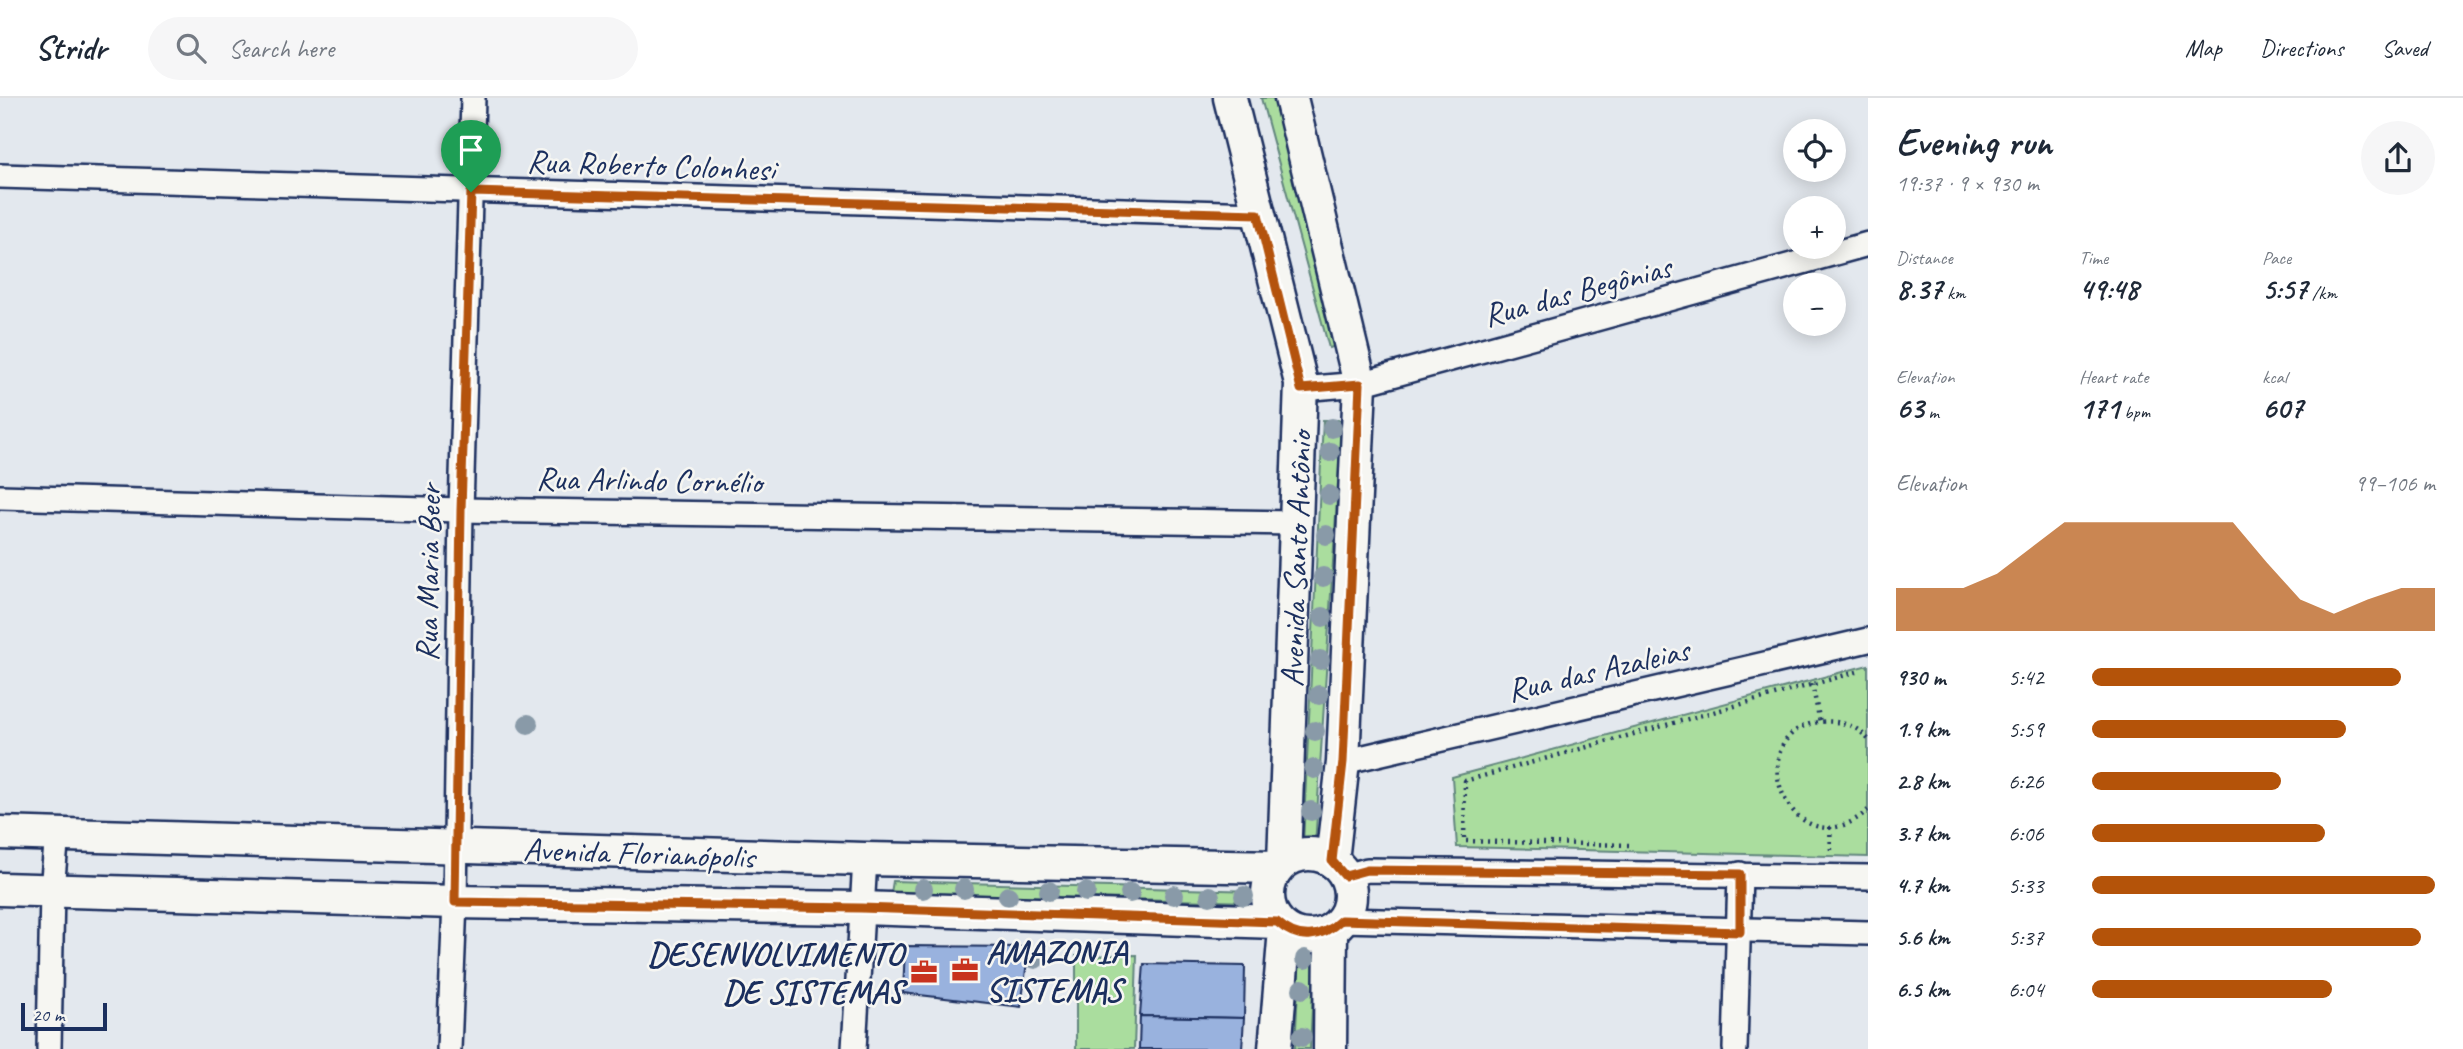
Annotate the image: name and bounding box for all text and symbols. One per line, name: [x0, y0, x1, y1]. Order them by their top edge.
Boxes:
search box: [148, 17, 638, 80]
text: Stridr: [35, 27, 106, 69]
icon: search: [172, 29, 210, 67]
text: Search here: [228, 32, 334, 65]
text: Map: [2185, 33, 2222, 63]
text: Directions: [2260, 33, 2343, 63]
text: Saved: [2381, 33, 2428, 63]
map controls: [1783, 119, 1846, 336]
button: locate: [1783, 119, 1846, 182]
text: Evening run: [1896, 119, 2052, 166]
pin: [441, 120, 501, 192]
button: share: [2361, 121, 2435, 195]
icon: arrive: [452, 131, 490, 169]
street label: Rua Roberto Colonhesi: [526, 140, 780, 190]
text: 19:37 · 9 × 930 m: [1896, 169, 2039, 198]
button: +: [1783, 196, 1846, 259]
street label: Rua das Begônias: [1479, 245, 1678, 336]
text: Distance: [1896, 246, 1953, 270]
text: Time: [2079, 246, 2108, 270]
text: Pace: [2262, 246, 2291, 270]
text: 8.37: [1896, 270, 1942, 308]
text: 49:48: [2079, 270, 2139, 308]
text: 5:57: [2262, 270, 2307, 308]
button: −: [1783, 273, 1846, 336]
text: km: [1942, 281, 1966, 305]
text: /km: [2307, 281, 2337, 305]
text: Elevation: [1896, 365, 1954, 389]
text: Heart rate: [2079, 365, 2148, 389]
text: kcal: [2262, 365, 2287, 389]
text: 63: [1896, 389, 1924, 427]
text: 171: [2079, 389, 2119, 427]
text: 607: [2262, 389, 2303, 427]
text: m: [1924, 400, 1939, 424]
text: bpm: [2119, 400, 2150, 424]
street label: Avenida Santo Antônio: [1271, 427, 1322, 688]
street label: Rua Arlindo Cornélio: [536, 457, 765, 503]
text: Elevation: [1896, 469, 1967, 498]
text: 99–106 m: [2355, 469, 2435, 498]
street label: Rua Maria Beer: [405, 481, 451, 662]
street label: Rua das Azaleias: [1503, 628, 1696, 711]
text: 930 m: [1896, 663, 1945, 692]
text: 5:42: [2008, 663, 2044, 692]
text: 1.9 km: [1896, 715, 1949, 744]
text: 5:59: [2008, 715, 2044, 744]
text: 2.8 km: [1896, 767, 1950, 796]
text: 6:26: [2008, 767, 2044, 796]
text: 3.7 km: [1896, 819, 1949, 848]
text: 6:06: [2008, 819, 2044, 848]
street label: Avenida Florianópolis: [522, 828, 758, 878]
text: 4.7 km: [1896, 871, 1949, 900]
text: 5:33: [2008, 871, 2044, 900]
text: 5.6 km: [1896, 923, 1950, 952]
text: 5:37: [2008, 923, 2044, 952]
place label: AMAZONIA SISTEMAS: [986, 931, 1129, 1011]
place label: DESENVOLVIMENTO DE SISTEMAS: [648, 933, 909, 1013]
office icon: AMAZONIA SISTEMAS: [950, 955, 980, 985]
office icon: DESENVOLVIMENTO DE SISTEMAS: [909, 957, 939, 987]
text: 6.5 km: [1896, 975, 1950, 1004]
text: 6:04: [2008, 975, 2044, 1004]
scale bar: [21, 1000, 107, 1032]
text: 20 m: [32, 1003, 64, 1027]

